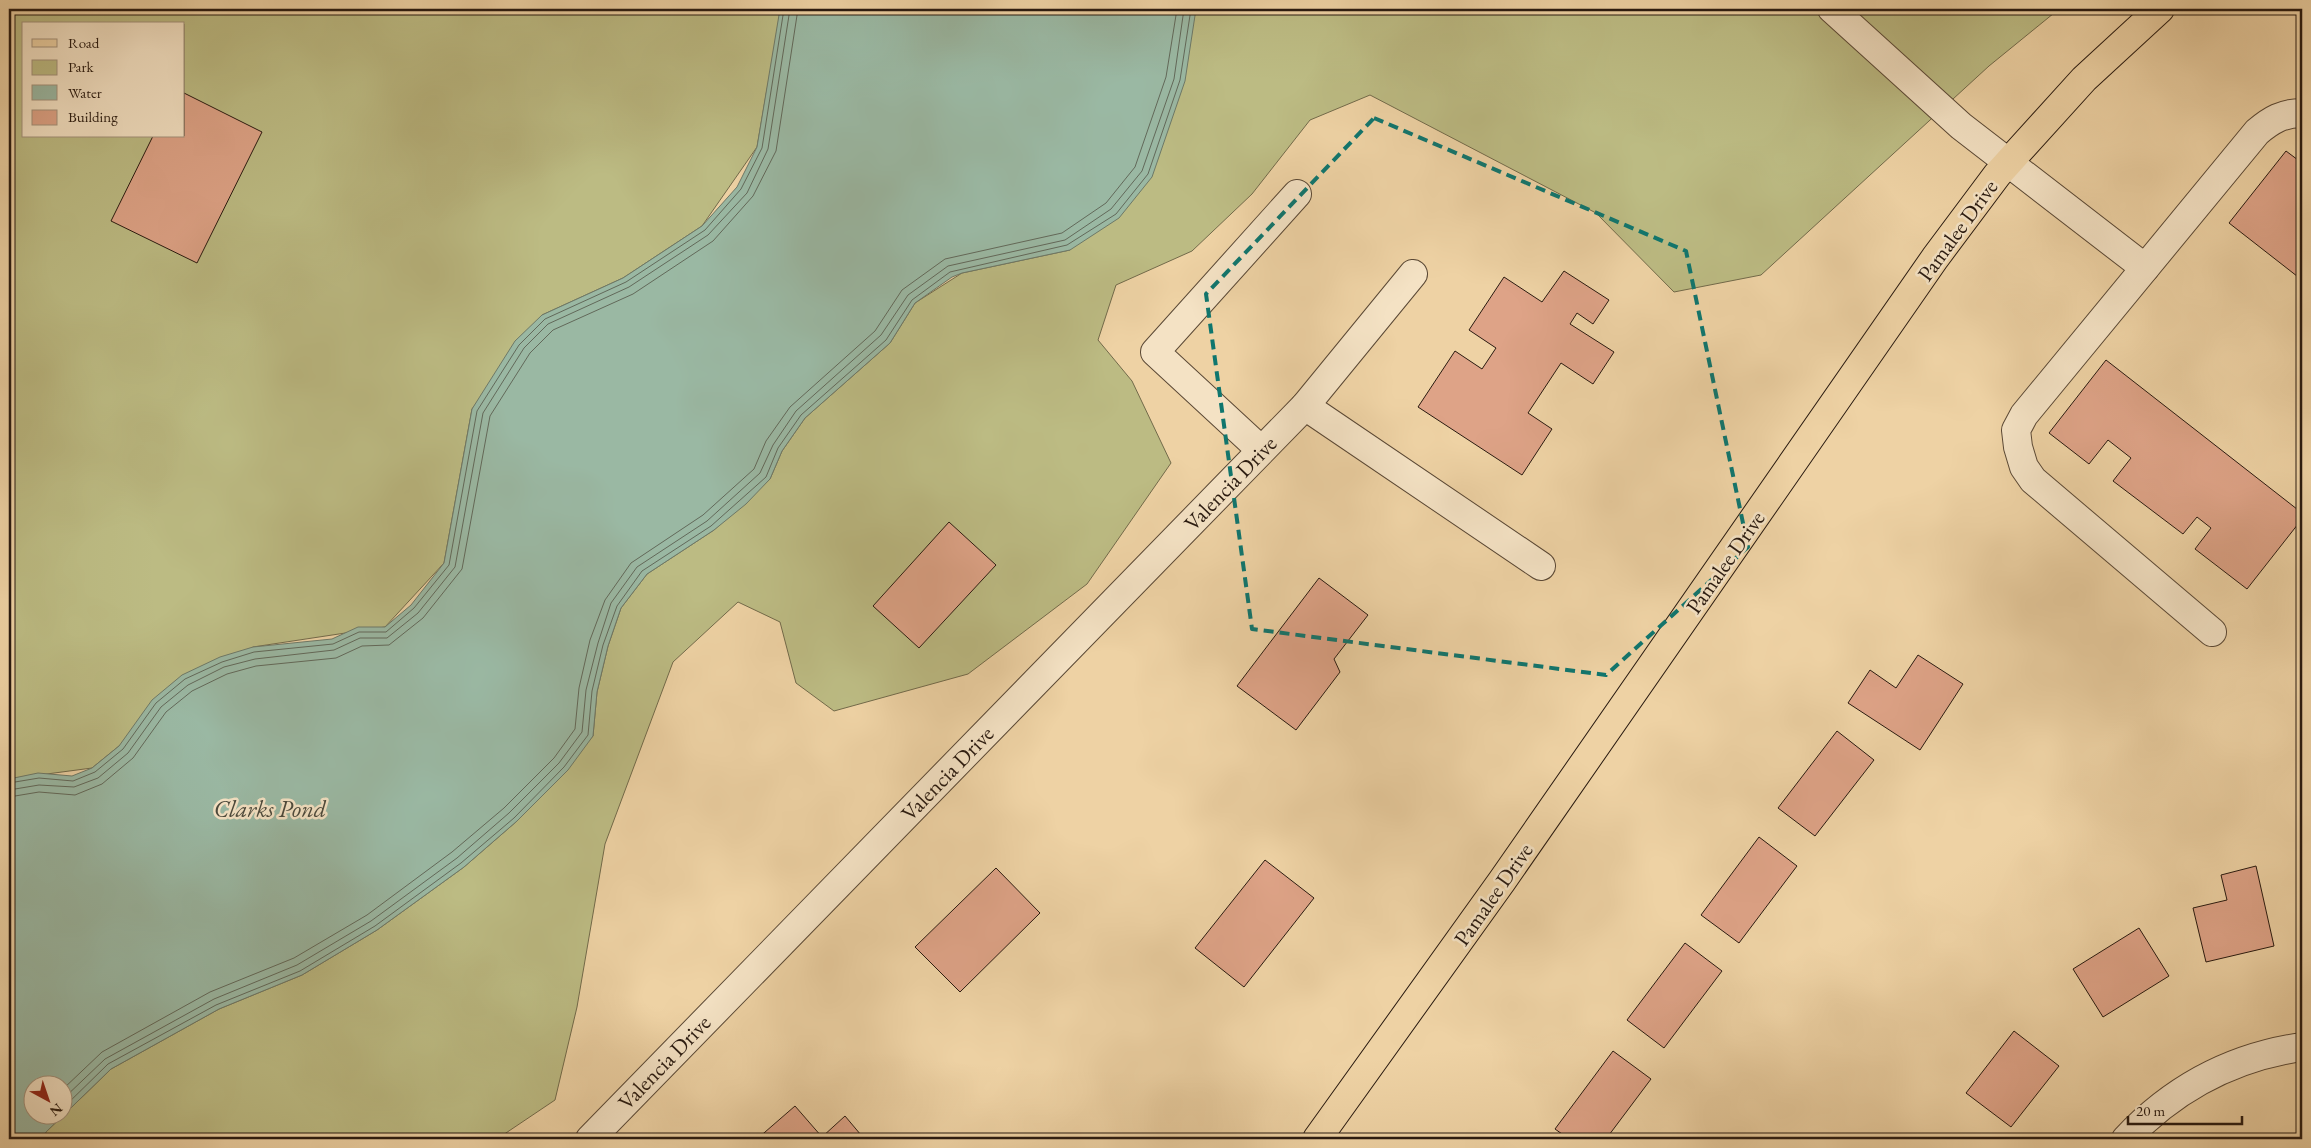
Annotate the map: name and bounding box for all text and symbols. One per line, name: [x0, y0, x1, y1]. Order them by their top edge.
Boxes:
legend: [22, 22, 185, 138]
text: Road: [68, 33, 100, 52]
text: Park: [68, 57, 95, 76]
text: Water: [68, 83, 102, 102]
text: Building: [68, 107, 118, 126]
street label: Pamalee Drive: [1911, 173, 2004, 287]
street label: Valencia Drive: [1178, 429, 1283, 537]
street label: Pamalee Drive: [1679, 505, 1772, 619]
street label: Valencia Drive: [895, 719, 1000, 827]
water label: Clarks Pond: [214, 793, 327, 824]
street label: Pamalee Drive: [1447, 837, 1540, 951]
street label: Valencia Drive: [612, 1008, 717, 1116]
north arrow: [22, 1076, 72, 1126]
scale bar: [2128, 1093, 2242, 1125]
text: N: [46, 1099, 66, 1121]
text: 20 m: [2136, 1101, 2165, 1120]

